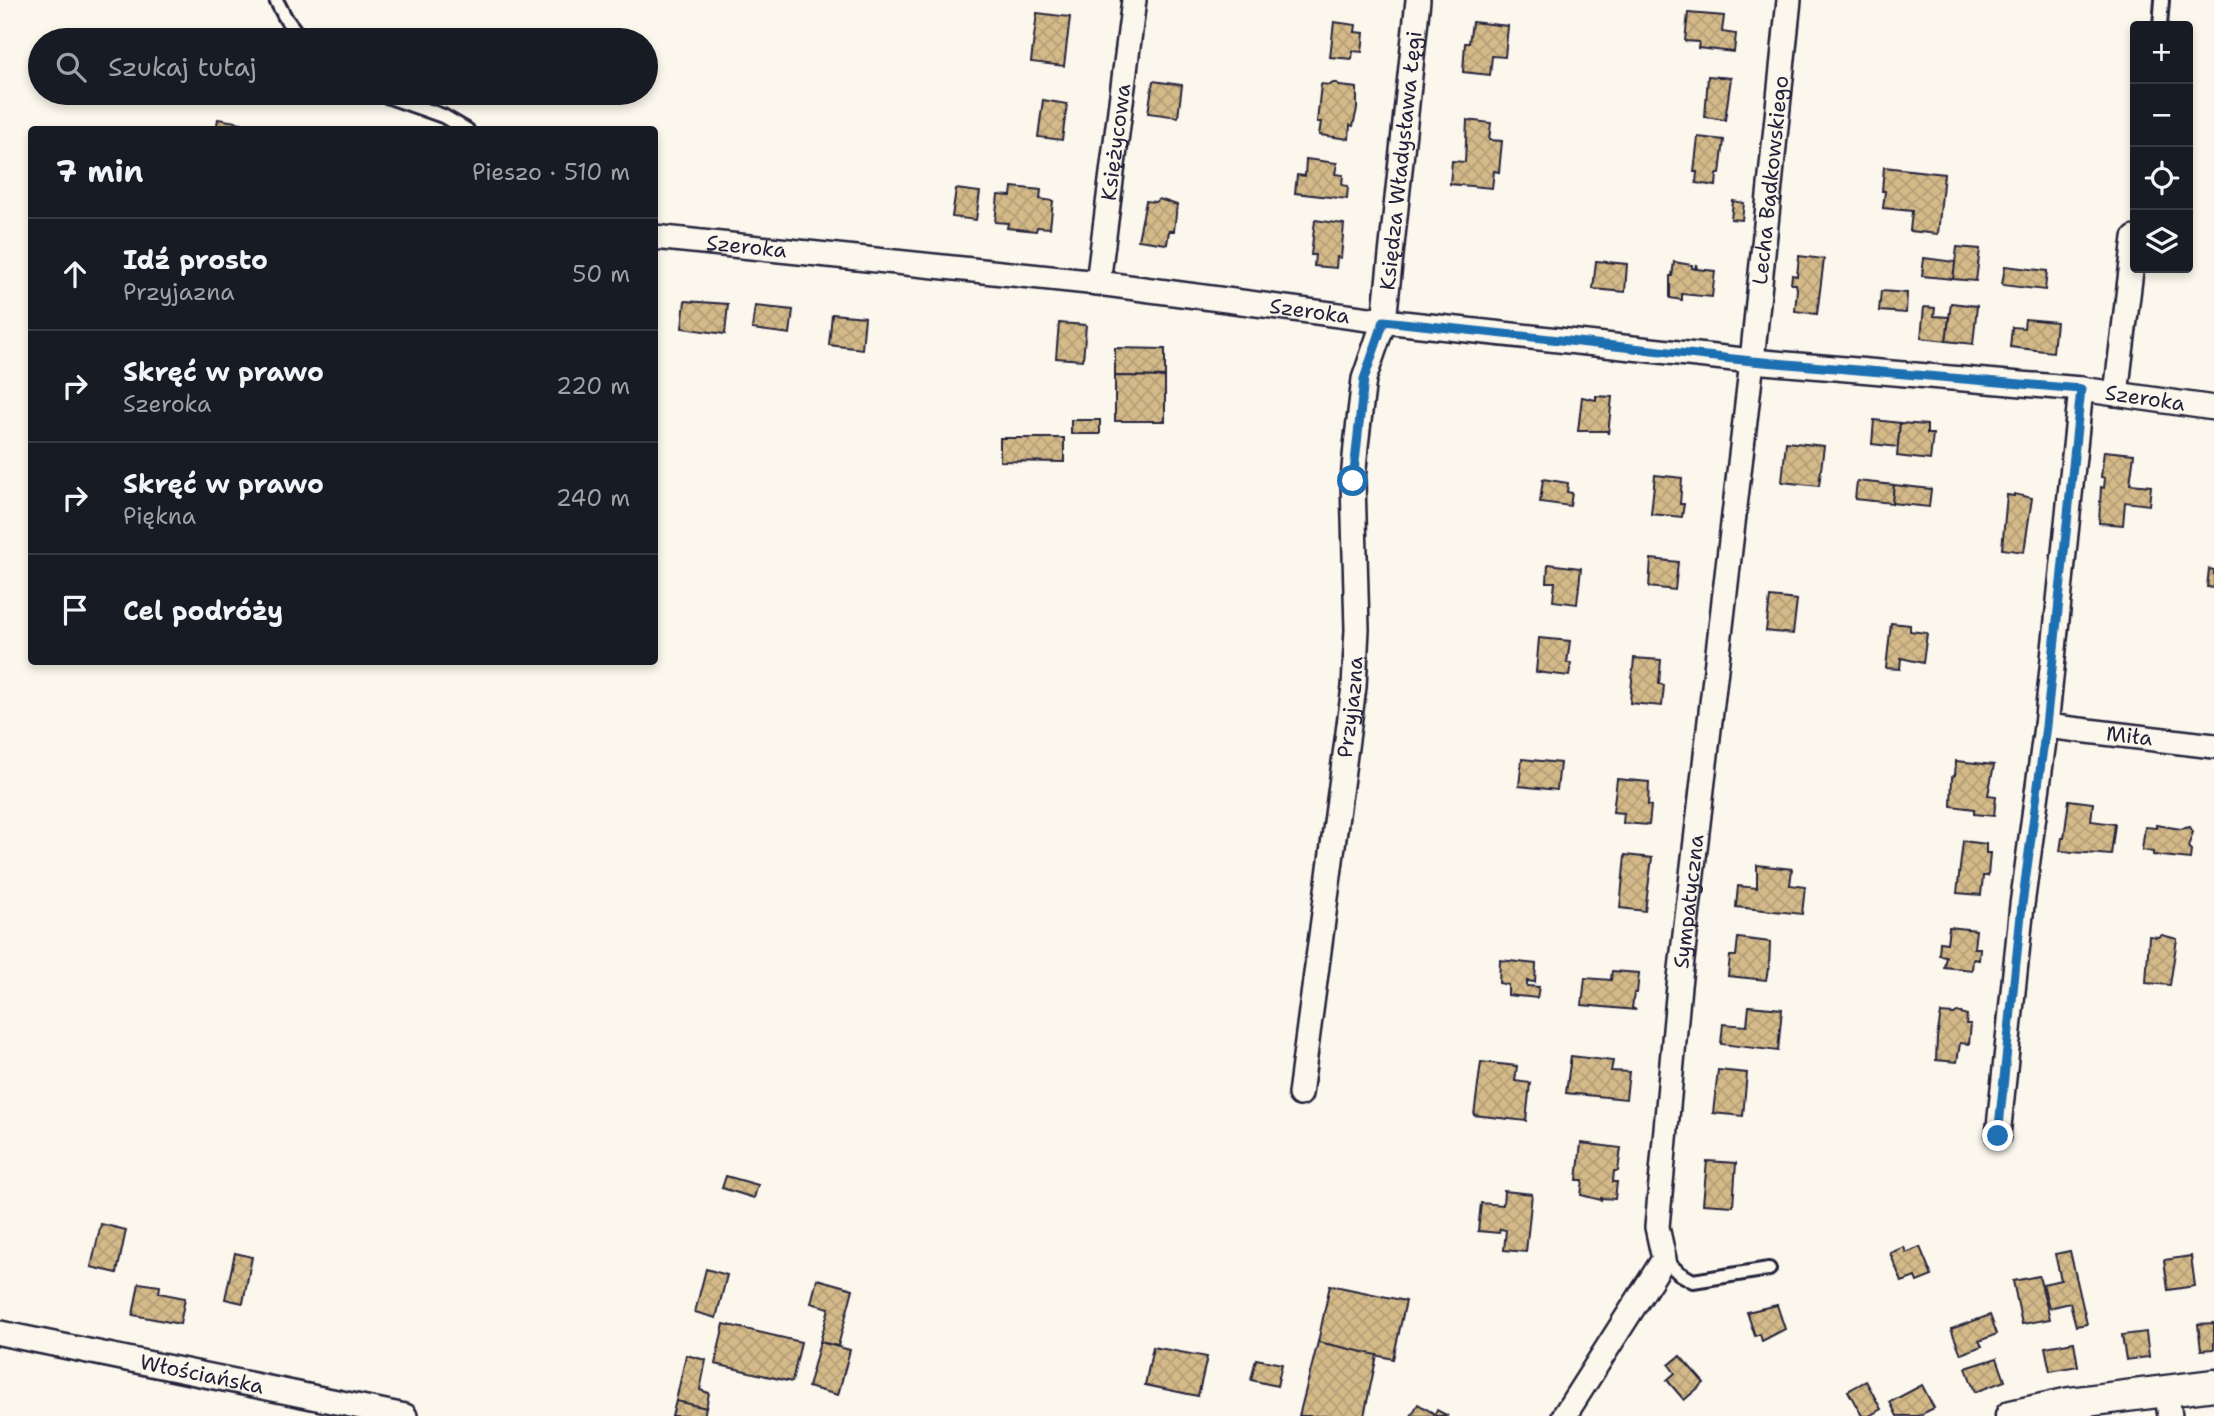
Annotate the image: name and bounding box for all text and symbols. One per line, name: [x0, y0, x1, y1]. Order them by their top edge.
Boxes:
map controls: [2130, 21, 2193, 273]
button: +: [2130, 21, 2193, 84]
search box: [28, 28, 658, 105]
street label: Księdza Władysława Łęgi: [1373, 29, 1429, 292]
icon: search: [52, 48, 90, 86]
text: Szukaj tutaj: [108, 49, 257, 84]
street label: Lecha Bądkowskiego: [1746, 74, 1795, 286]
street label: Księżycowa: [1095, 82, 1137, 202]
button: −: [2130, 84, 2193, 147]
button: locate: [2130, 147, 2193, 210]
text: 7 min: [56, 151, 143, 192]
text: Pieszo · 510 m: [472, 157, 630, 187]
button: layers: [2130, 210, 2193, 273]
street label: Szeroka: [705, 229, 788, 265]
text: Idź prosto: [123, 242, 268, 277]
icon: ahead: [56, 255, 94, 293]
text: 50 m: [572, 259, 630, 289]
text: Przyjazna: [123, 277, 234, 307]
street label: Szeroka: [1268, 292, 1352, 330]
text: Skręć w prawo: [123, 354, 324, 389]
icon: right: [56, 367, 94, 405]
text: 220 m: [556, 371, 630, 401]
street label: Szeroka: [2103, 379, 2187, 418]
text: Szeroka: [123, 389, 211, 419]
route start: [1337, 465, 1368, 496]
text: Skręć w prawo: [123, 466, 324, 501]
icon: right: [56, 479, 94, 517]
text: 240 m: [556, 483, 630, 513]
text: Piękna: [123, 501, 196, 531]
icon: arrive: [56, 591, 94, 629]
text: Cel podróży: [123, 593, 283, 628]
street label: Przyjazna: [1331, 656, 1370, 760]
street label: Miła: [2105, 719, 2154, 753]
street label: Sympatyczna: [1667, 833, 1711, 970]
route end: [1982, 1120, 2013, 1151]
street label: Włościańska: [137, 1348, 266, 1401]

